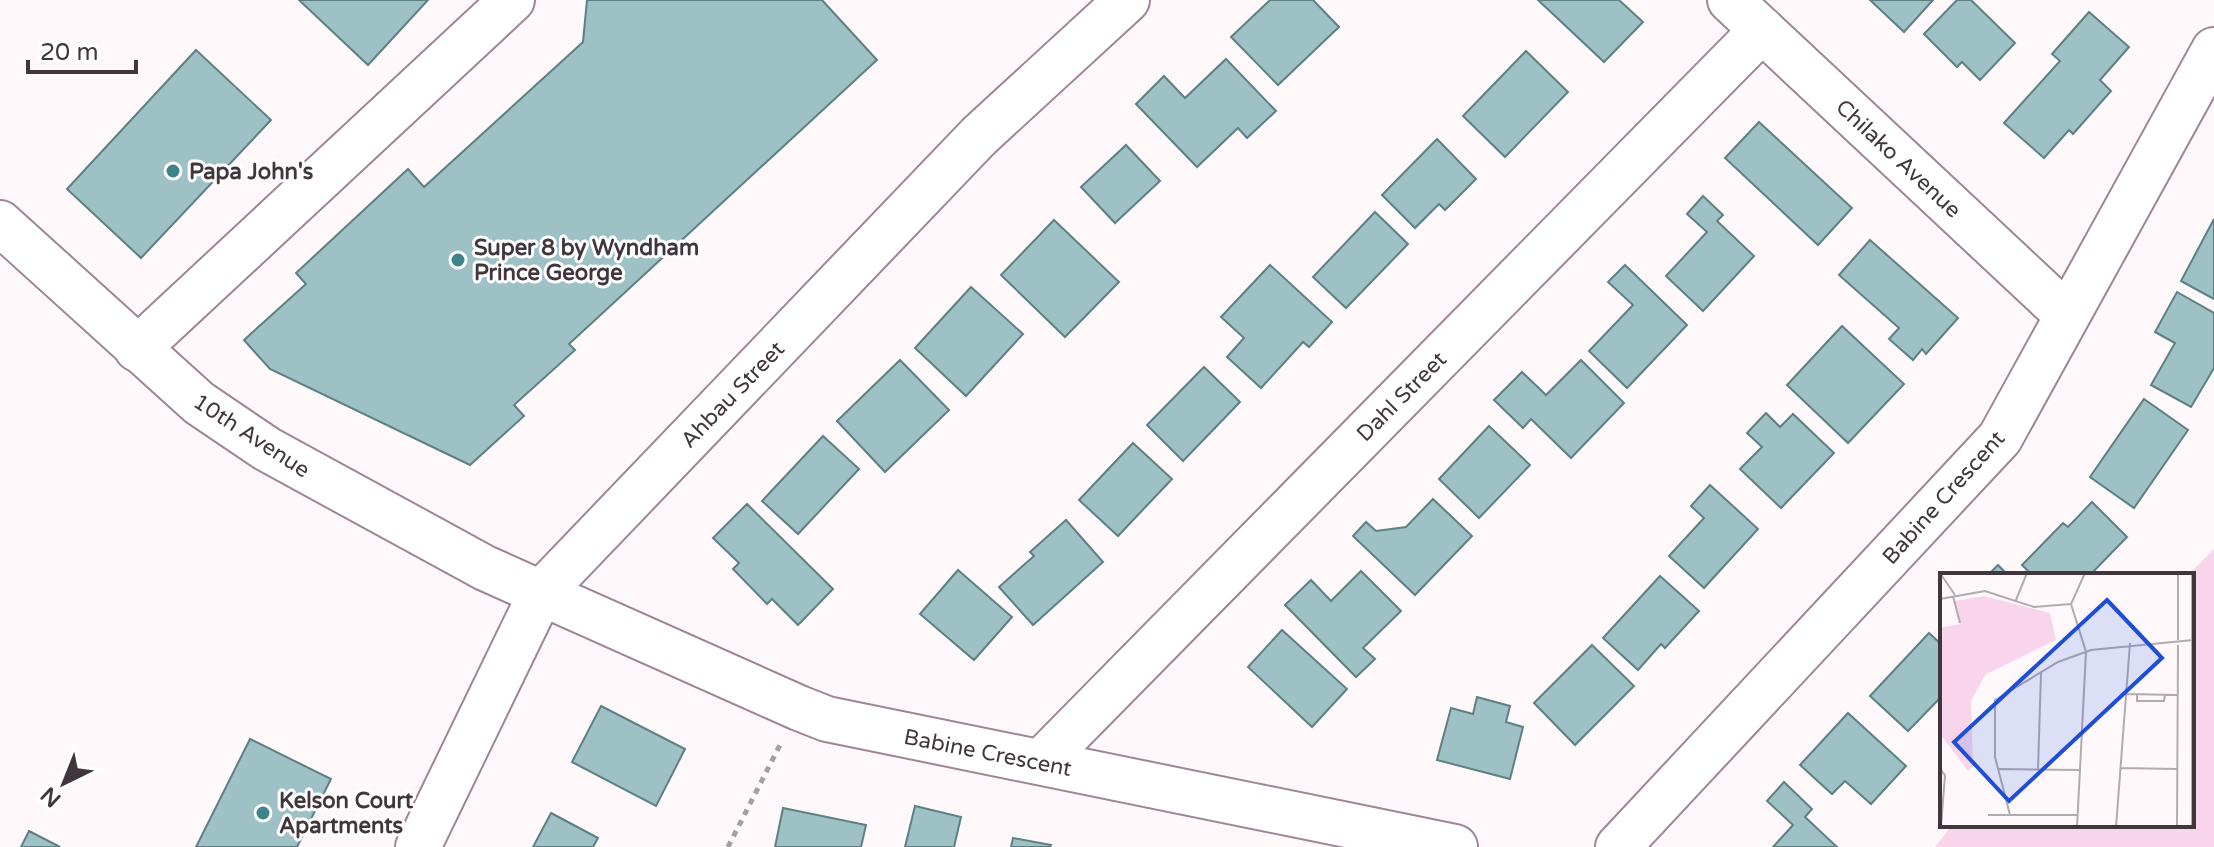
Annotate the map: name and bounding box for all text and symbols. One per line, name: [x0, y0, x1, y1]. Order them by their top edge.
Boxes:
scale bar: [28, 24, 136, 74]
text: 20 m: [40, 38, 98, 67]
street label: Chilako Avenue: [1830, 94, 1966, 223]
place label: Papa John's: [189, 159, 314, 185]
marker: Papa John's: [164, 162, 182, 180]
place label: Super 8 by Wyndham Prince George: [474, 235, 699, 286]
marker: Super 8 by Wyndham Prince George: [449, 251, 467, 269]
street label: Ahbau Street: [675, 336, 790, 453]
street label: Dahl Street: [1351, 346, 1452, 447]
street label: 10th Avenue: [188, 388, 315, 483]
street label: Babine Crescent: [1877, 426, 2010, 570]
inset map: [1940, 573, 2194, 827]
street label: Babine Crescent: [902, 724, 1074, 782]
north arrow: [24, 743, 104, 823]
text: N: [36, 781, 66, 812]
place label: Kelson Court Apartments: [279, 788, 414, 839]
marker: Kelson Court Apartments: [254, 804, 272, 822]

